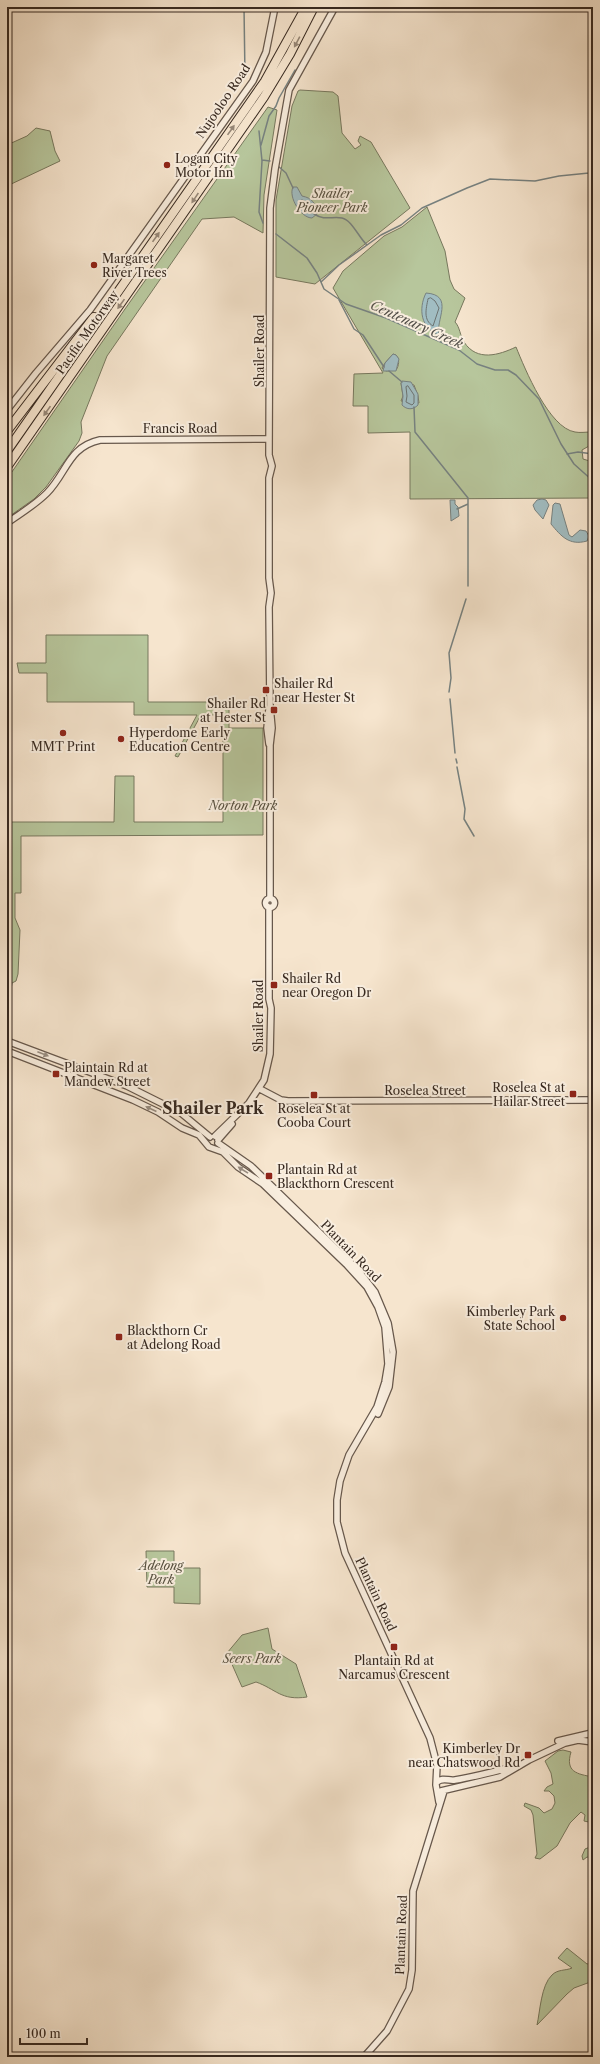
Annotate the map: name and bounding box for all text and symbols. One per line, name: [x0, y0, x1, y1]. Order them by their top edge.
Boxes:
one-way arrow: [293, 36, 300, 47]
street label: Nujooloo Road: [193, 60, 254, 141]
one-way arrow: [227, 125, 235, 136]
place label: Logan City Motor Inn: [175, 151, 238, 180]
marker: Logan City Motor Inn: [162, 160, 172, 170]
park label: Shailer Pioneer Park: [295, 186, 368, 215]
one-way arrow: [191, 192, 199, 203]
one-way arrow: [152, 231, 160, 242]
place label: Margaret River Trees: [102, 251, 167, 280]
marker: Margaret River Trees: [89, 260, 99, 270]
street label: Pacific Motorway: [52, 287, 122, 377]
water label: Centenary Creek: [368, 296, 466, 352]
one-way arrow: [117, 299, 125, 309]
street label: Shailer Road: [252, 314, 267, 387]
one-way arrow: [43, 406, 51, 416]
street label: Francis Road: [143, 421, 218, 436]
place label: Shailer Rd near Hester St: [274, 676, 356, 705]
marker: Shailer Rd near Hester St: [261, 685, 271, 695]
place label: Shailer Rd at Hester St: [200, 696, 267, 725]
marker: Shailer Rd at Hester St: [269, 705, 279, 715]
place label: Hyperdome Early Education Centre: [129, 725, 231, 754]
marker: MMT Print: [58, 728, 68, 738]
marker: Hyperdome Early Education Centre: [116, 734, 126, 744]
place label: MMT Print: [31, 739, 96, 754]
park label: Norton Park: [208, 798, 278, 813]
place label: Shailer Rd near Oregon Dr: [282, 971, 371, 1000]
street label: Shailer Road: [251, 979, 266, 1052]
marker: Shailer Rd near Oregon Dr: [269, 980, 279, 990]
one-way arrow: [38, 1052, 50, 1058]
place label: Plaintain Rd at Mandew Street: [64, 1060, 151, 1089]
marker: Plaintain Rd at Mandew Street: [51, 1069, 61, 1079]
place label: Roselea St at Hailar Street: [492, 1080, 566, 1109]
street label: Roselea Street: [384, 1083, 467, 1098]
marker: Roselea St at Hailar Street: [568, 1089, 578, 1099]
marker: Roselea St at Cooba Court: [309, 1090, 319, 1100]
district label: Shailer Park: [162, 1098, 264, 1118]
place label: Roselea St at Cooba Court: [277, 1101, 352, 1130]
one-way arrow: [145, 1106, 156, 1112]
place label: Plantain Rd at Blackthorn Crescent: [277, 1162, 395, 1191]
one-way arrow: [237, 1166, 249, 1173]
marker: Plantain Rd at Blackthorn Crescent: [264, 1171, 274, 1181]
street label: Plantain Road: [318, 1217, 385, 1285]
place label: Kimberley Park State School: [466, 1304, 556, 1333]
marker: Kimberley Park State School: [558, 1313, 568, 1323]
place label: Blackthorn Cr at Adelong Road: [127, 1323, 221, 1352]
marker: Blackthorn Cr at Adelong Road: [114, 1332, 124, 1342]
street label: Plantain Road: [352, 1555, 400, 1634]
park label: Adelong Park: [137, 1558, 185, 1587]
marker: Plantain Rd at Narcamus Crescent: [389, 1642, 399, 1652]
park label: Seers Park: [222, 1651, 282, 1666]
place label: Plantain Rd at Narcamus Crescent: [338, 1653, 450, 1682]
place label: Kimberley Dr near Chatswood Rd: [408, 1741, 521, 1770]
marker: Kimberley Dr near Chatswood Rd: [523, 1750, 533, 1760]
street label: Plantain Road: [392, 1894, 410, 1975]
scale bar: [20, 2020, 87, 2046]
text: 100 m: [26, 2026, 61, 2041]

